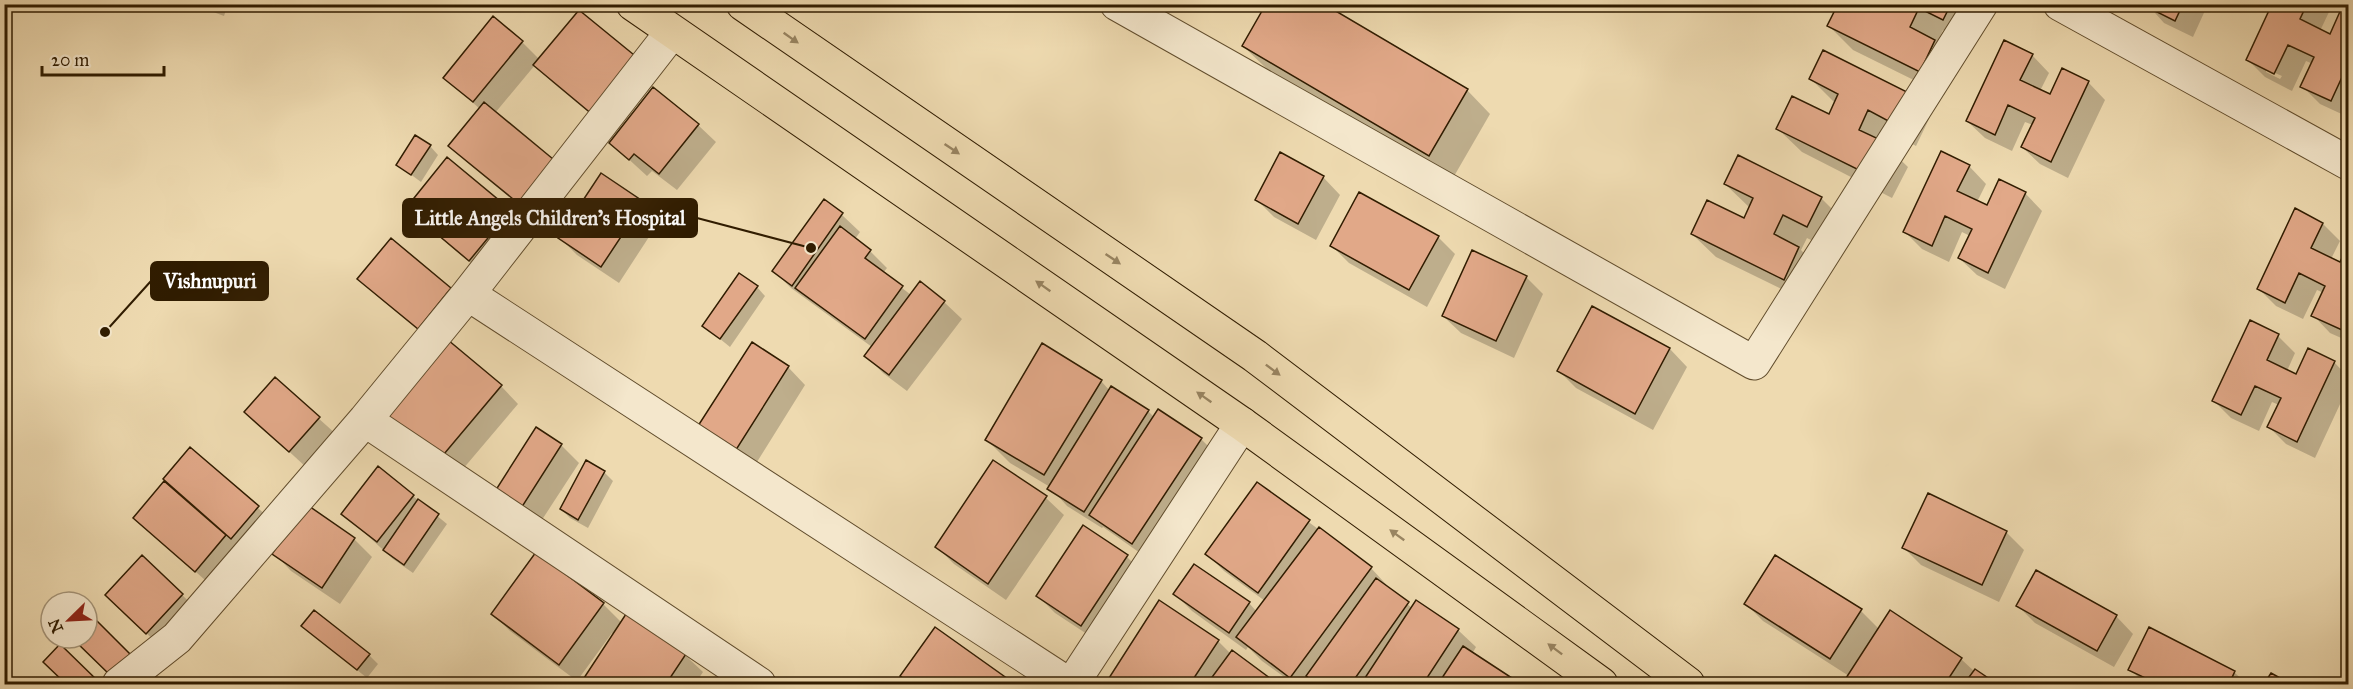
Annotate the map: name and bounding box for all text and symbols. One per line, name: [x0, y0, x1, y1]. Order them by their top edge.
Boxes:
one-way arrow: [783, 32, 799, 43]
scale bar: [42, 39, 164, 77]
text: 20 m: [51, 49, 89, 71]
one-way arrow: [943, 143, 959, 155]
callout: Little Angels Children's Hospital: [403, 199, 697, 237]
text: Little Angels Children's Hospital: [415, 206, 686, 231]
one-way arrow: [1104, 253, 1120, 265]
callout: Vishnupuri: [151, 262, 268, 300]
text: Vishnupuri: [163, 269, 257, 294]
one-way arrow: [1036, 280, 1052, 292]
one-way arrow: [1265, 364, 1281, 376]
one-way arrow: [1196, 392, 1212, 403]
one-way arrow: [1389, 529, 1405, 541]
north arrow: [39, 590, 99, 650]
text: N: [44, 615, 67, 636]
one-way arrow: [1547, 644, 1562, 656]

